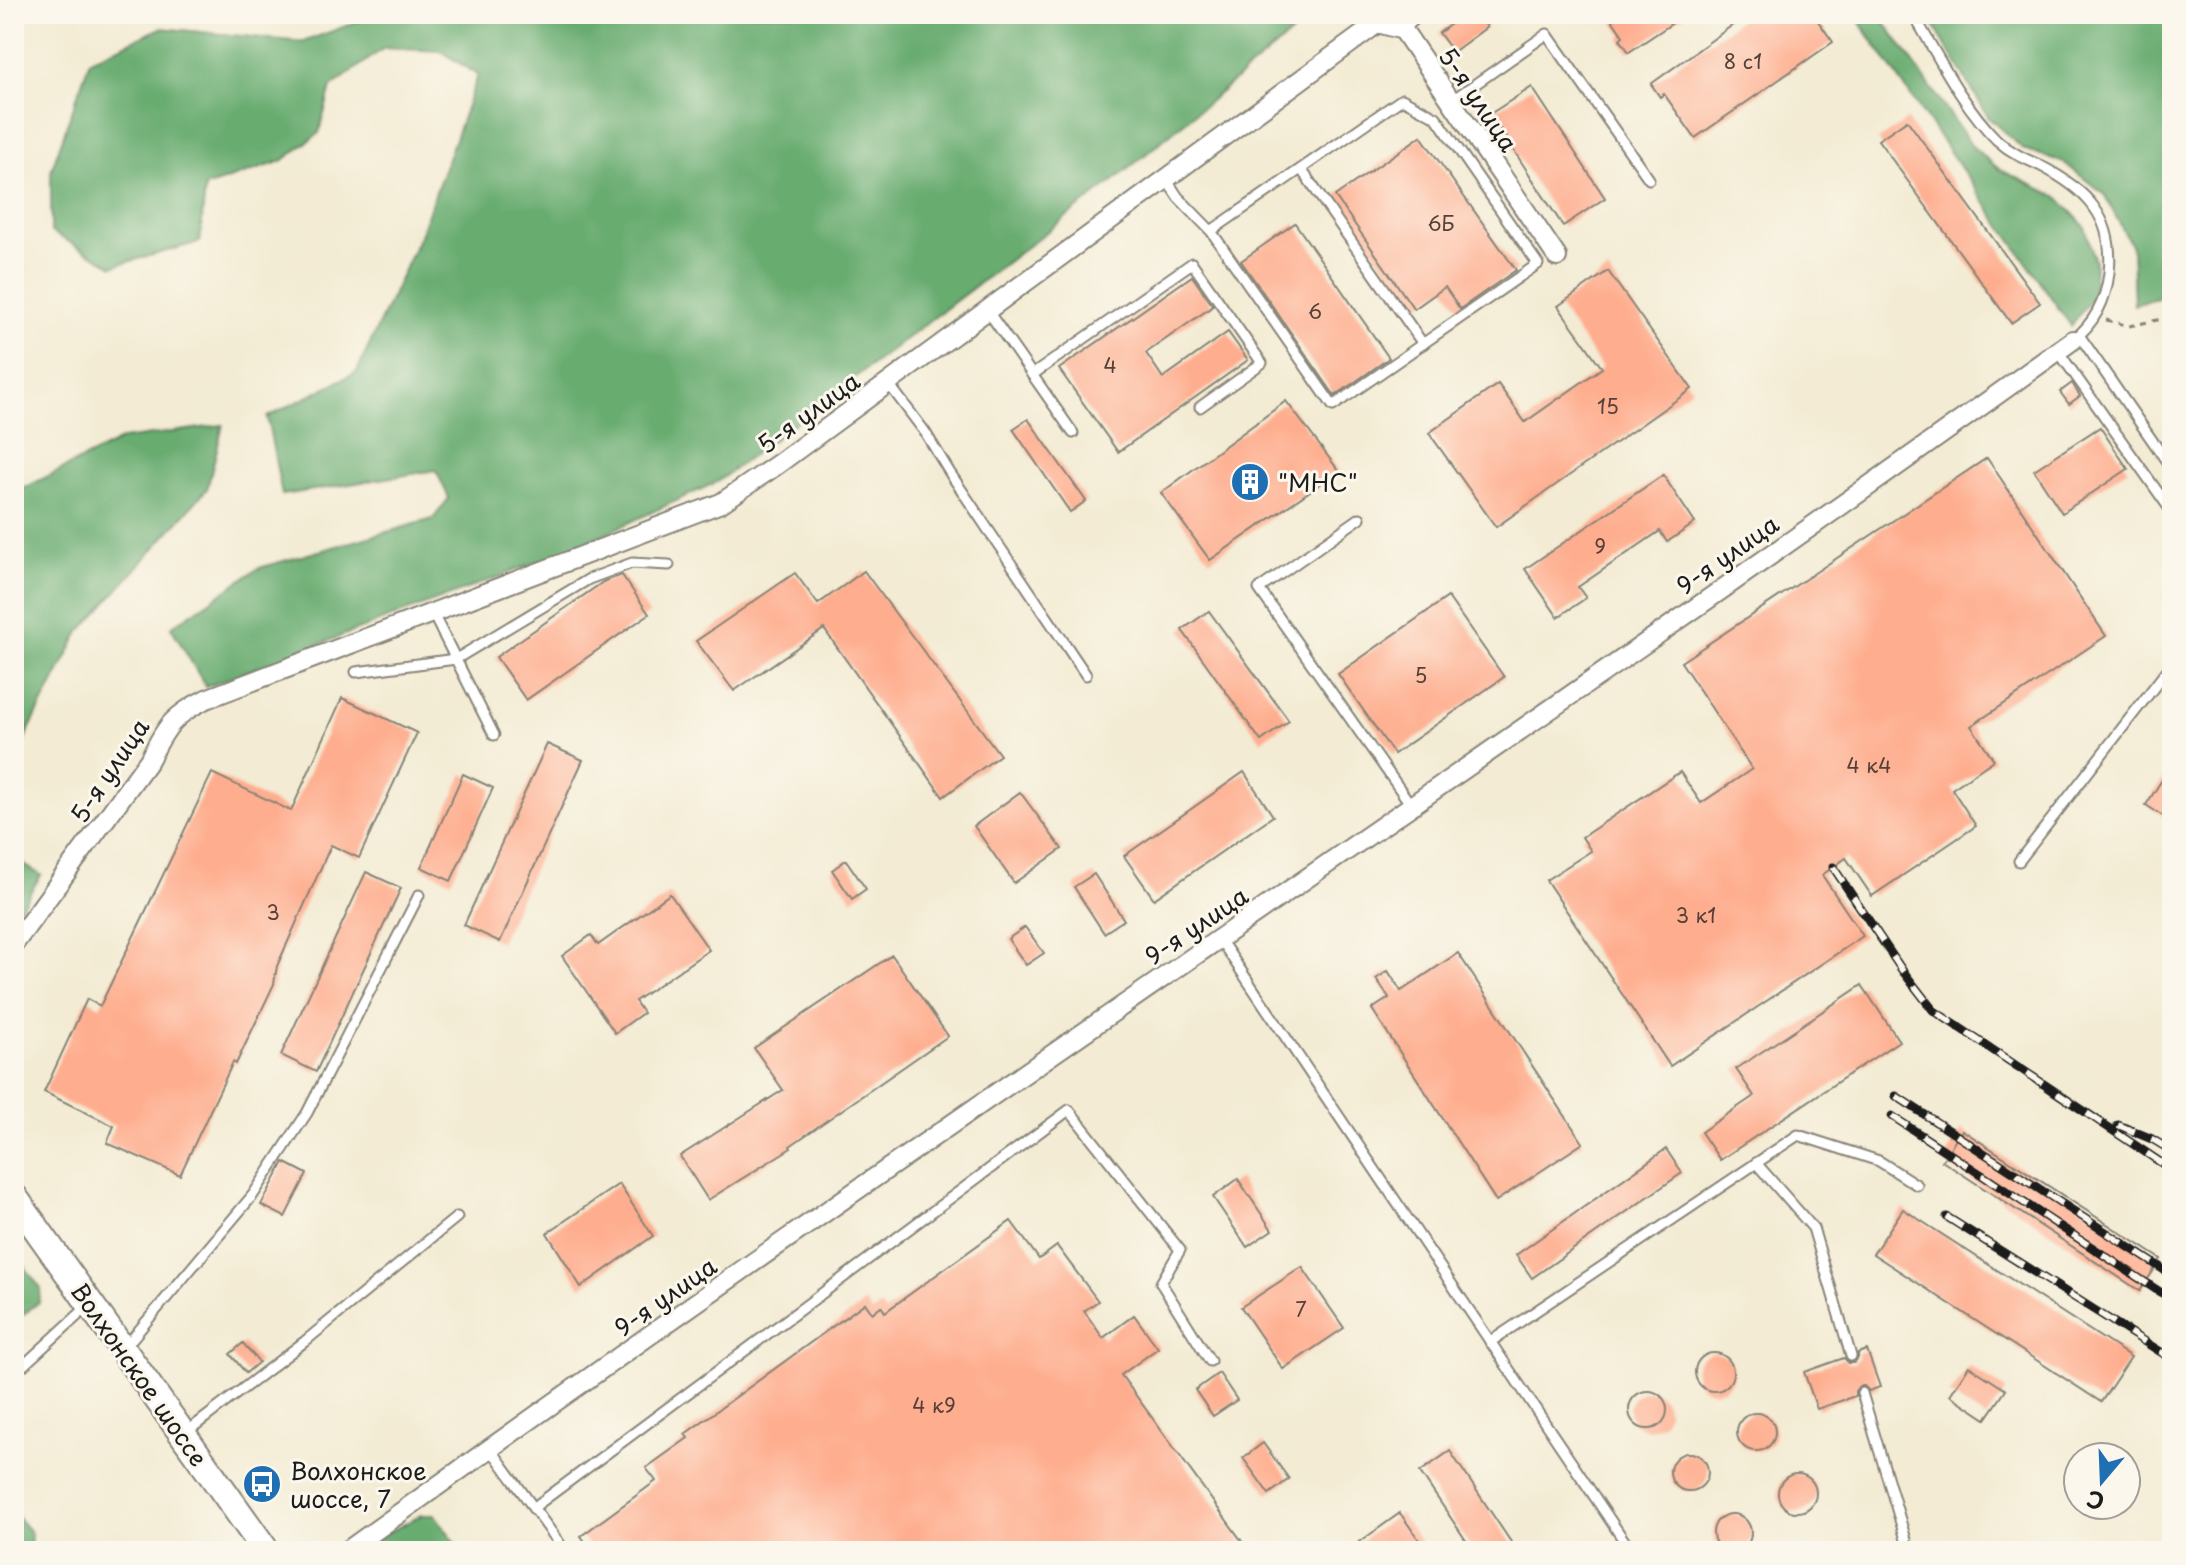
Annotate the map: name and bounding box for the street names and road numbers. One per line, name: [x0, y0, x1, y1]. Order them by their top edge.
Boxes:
street label: 5-я улица: [1431, 40, 1527, 158]
street label: 5-я улица: [749, 362, 867, 462]
street label: 9-я улица: [1669, 506, 1785, 602]
street label: 5-я улица: [61, 711, 157, 829]
street label: 9-я улица: [1137, 877, 1255, 973]
street label: 9-я улица: [607, 1248, 723, 1344]
street label: Волхонское шоссе: [63, 1275, 217, 1473]

